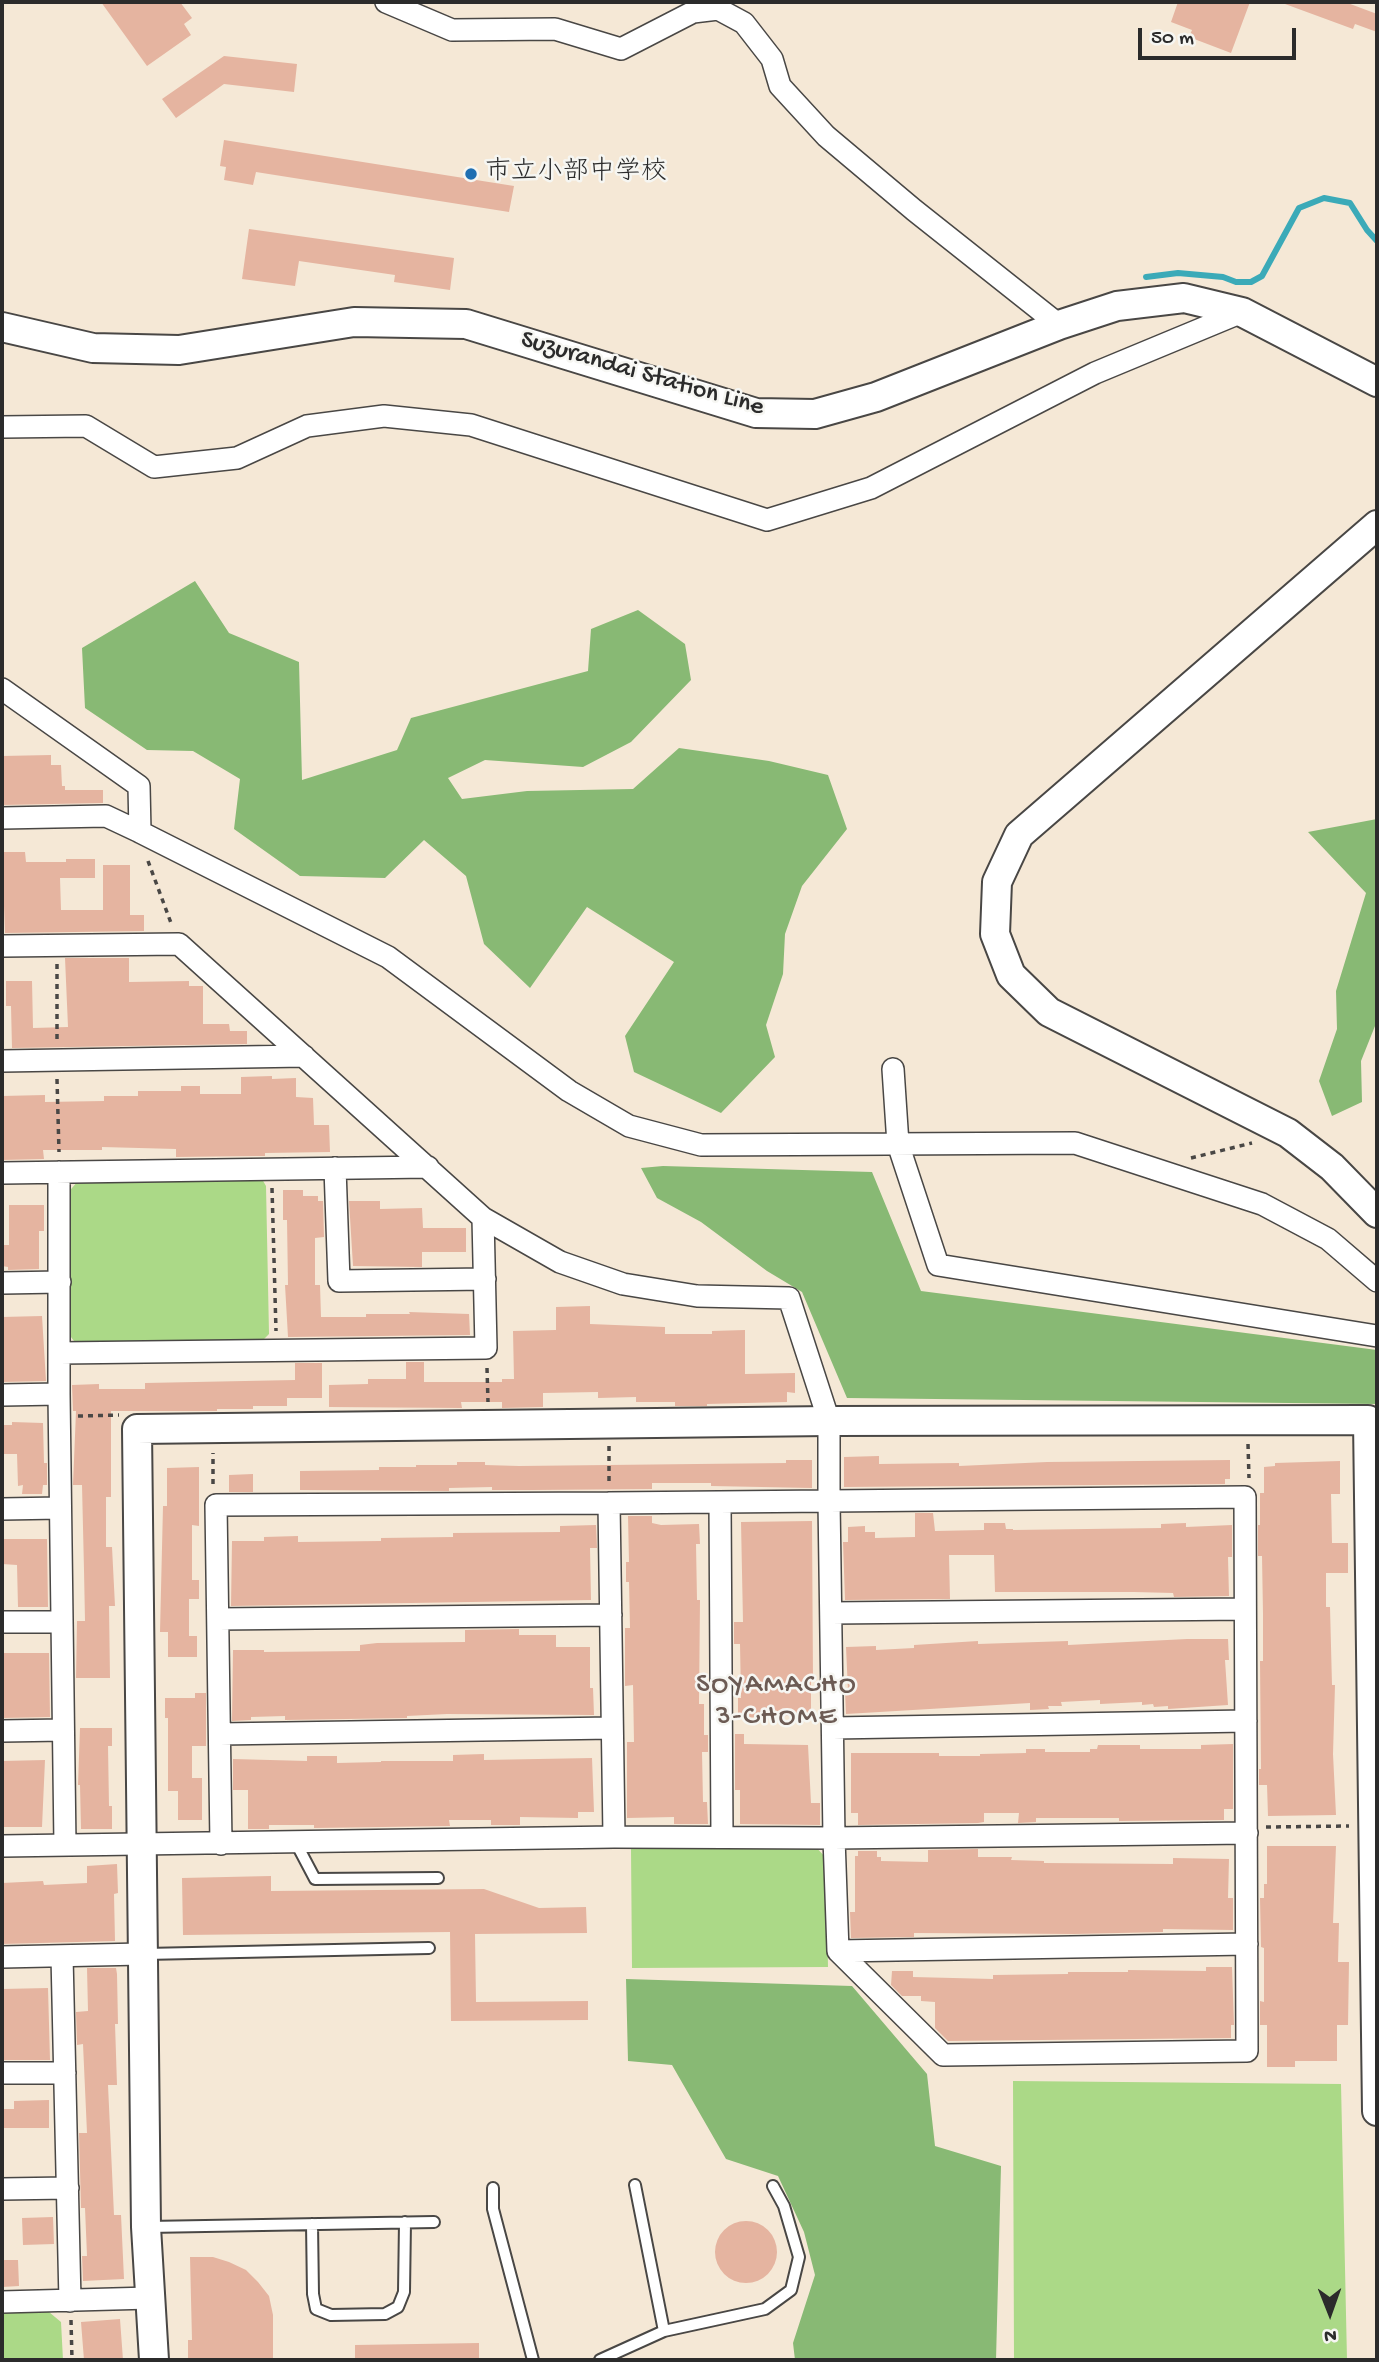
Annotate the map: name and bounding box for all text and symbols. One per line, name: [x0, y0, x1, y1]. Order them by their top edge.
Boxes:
scale bar: [1141, 14, 1298, 58]
text: 50 m: [1151, 27, 1194, 52]
place label: 市立小部中学校: [485, 158, 667, 190]
marker: 市立小部中学校: [463, 166, 479, 182]
street label: Suzurandai Station Line: [517, 325, 767, 425]
district label: SOYAMACHO 3-CHOME: [697, 1670, 857, 1736]
north arrow: [1295, 2278, 1365, 2348]
text: N: [1324, 2323, 1337, 2346]

